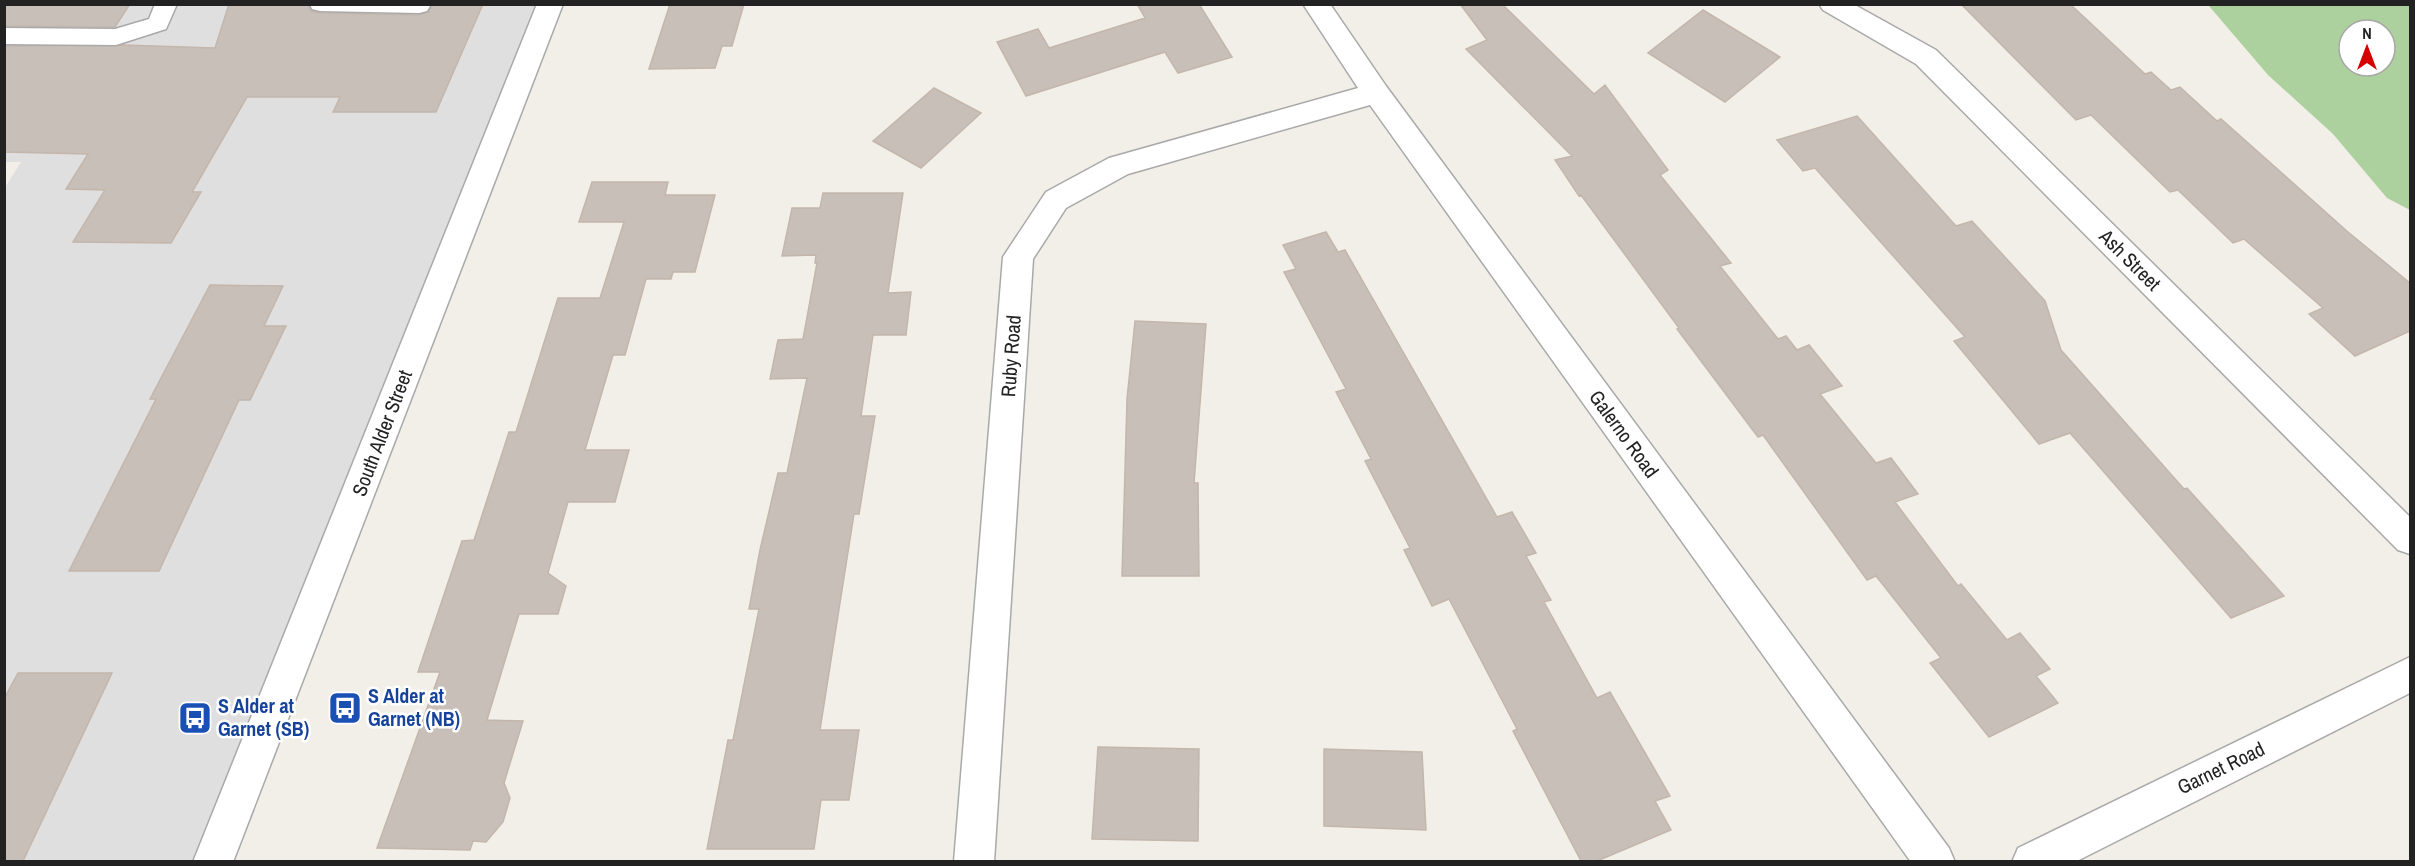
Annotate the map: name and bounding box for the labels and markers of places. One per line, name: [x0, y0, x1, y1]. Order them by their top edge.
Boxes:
place label: S Alder at Garnet (NB): [368, 682, 460, 732]
bus stop icon: S Alder at Garnet (NB): [327, 690, 363, 726]
place label: S Alder at Garnet (SB): [218, 692, 309, 742]
bus stop icon: S Alder at Garnet (SB): [177, 700, 213, 736]

